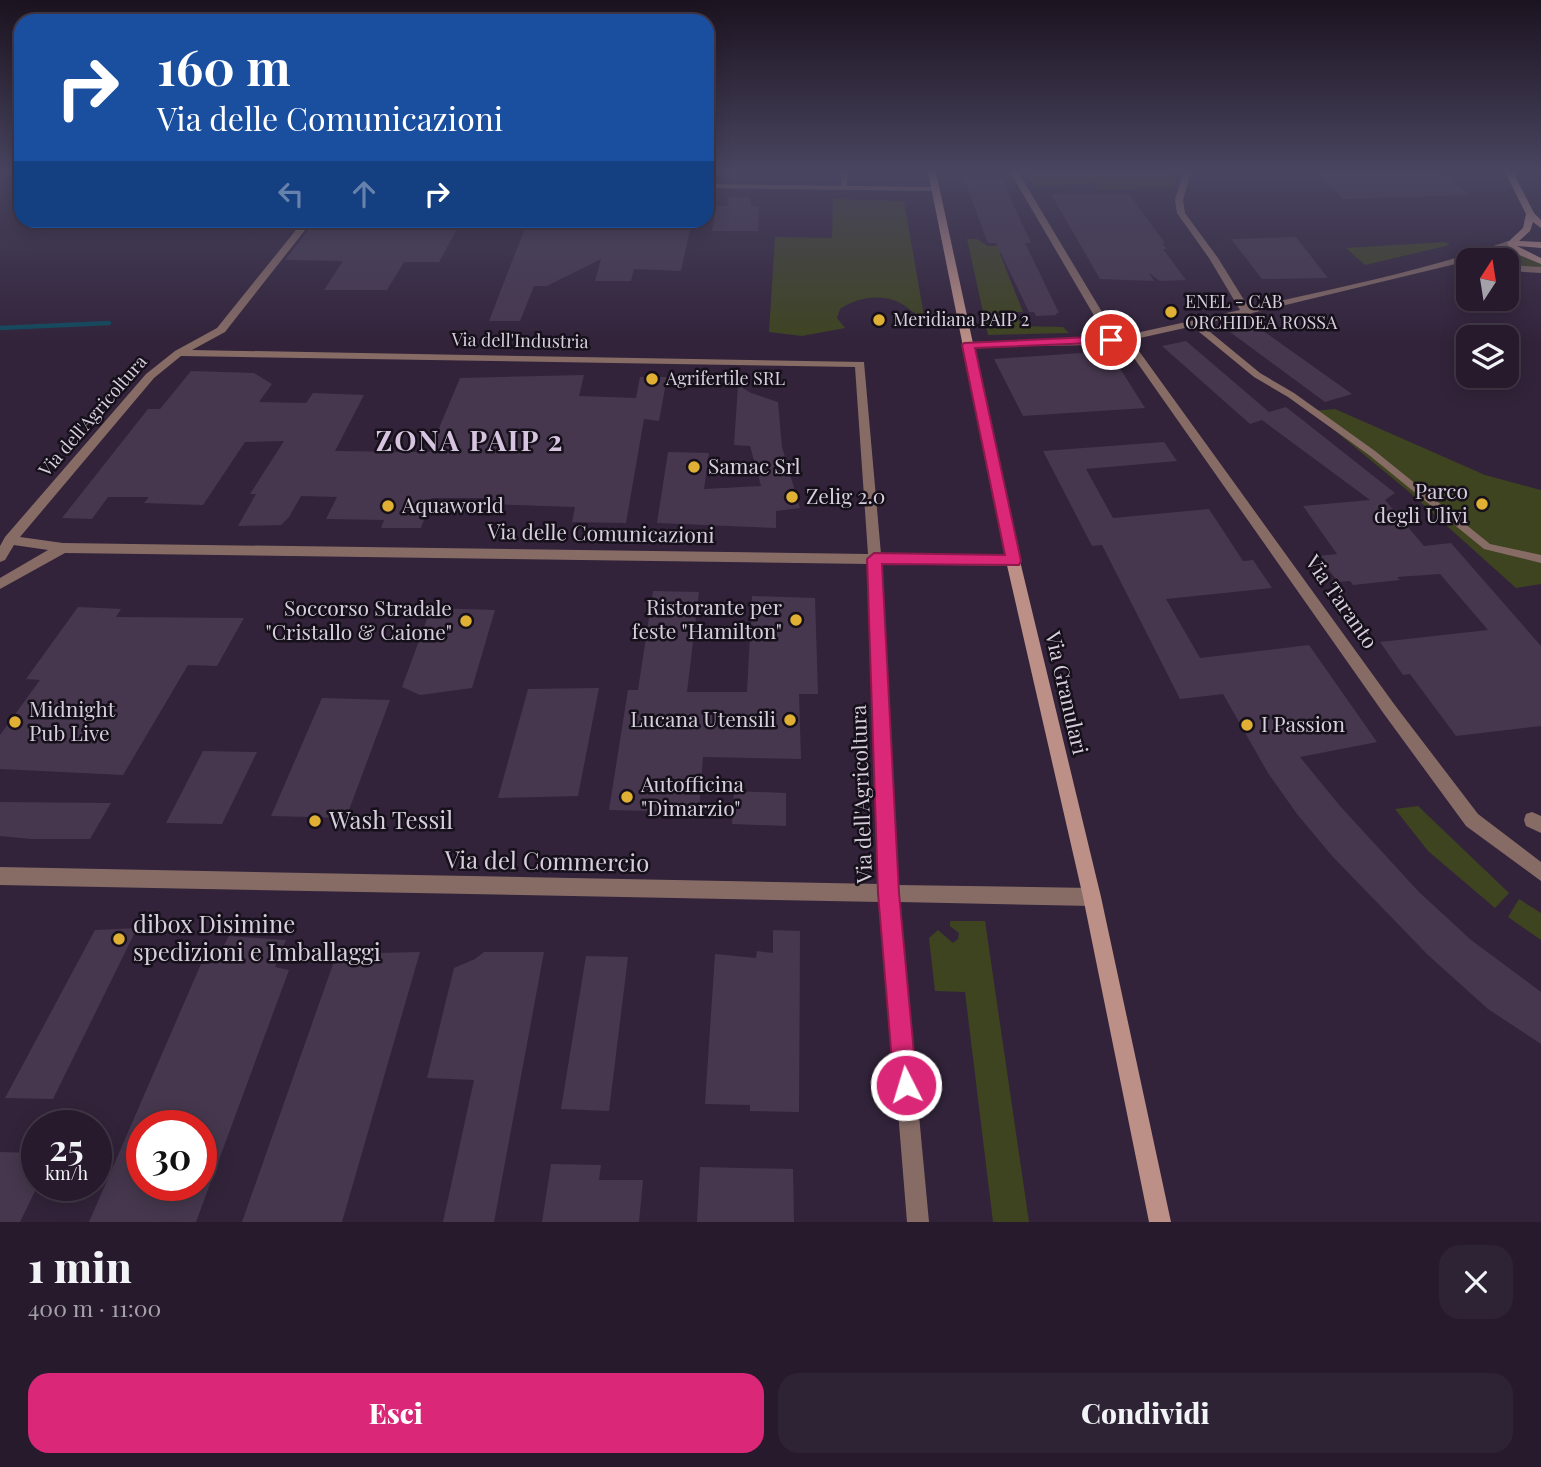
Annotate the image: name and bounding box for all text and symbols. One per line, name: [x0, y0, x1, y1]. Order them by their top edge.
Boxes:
text: 160 m: [157, 33, 291, 98]
icon: right: [42, 42, 133, 133]
text: Via delle Comunicazioni: [157, 96, 503, 139]
icon: left: [272, 175, 310, 213]
icon: ahead: [345, 175, 383, 213]
icon: right: [418, 175, 456, 213]
north arrow: [1456, 248, 1519, 312]
map controls: [1456, 248, 1519, 388]
place label: ENEL - CAB ORCHIDEA ROSSA: [1185, 289, 1338, 334]
marker: ENEL - CAB ORCHIDEA ROSSA: [1163, 304, 1179, 320]
place label: Meridiana PAIP 2: [893, 307, 1029, 331]
pin: [1081, 310, 1141, 370]
marker: Meridiana PAIP 2: [871, 312, 887, 328]
icon: arrive: [1092, 321, 1130, 359]
button: layers: [1456, 325, 1519, 388]
street label: Via dell'Industria: [450, 327, 589, 353]
street label: Via dell'Agricoltura: [32, 350, 152, 482]
place label: Agrifertile SRL: [665, 366, 786, 390]
marker: Agrifertile SRL: [644, 371, 660, 387]
district label: ZONA PAIP 2: [375, 421, 565, 458]
place label: Samac Srl: [708, 451, 801, 479]
marker: Samac Srl: [686, 459, 702, 475]
place label: Parco degli Ulivi: [1374, 476, 1468, 528]
place label: Zelig 2.0: [806, 481, 885, 509]
marker: Zelig 2.0: [784, 489, 800, 505]
place label: Aquaworld: [401, 490, 504, 518]
marker: Parco degli Ulivi: [1474, 496, 1490, 512]
marker: Aquaworld: [380, 498, 396, 514]
street label: Via delle Comunicazioni: [486, 516, 715, 548]
street label: Via Taranto: [1300, 548, 1385, 653]
place label: Ristorante per feste "Hamilton": [632, 592, 783, 644]
place label: Soccorso Stradale "Cristallo & Caione": [265, 593, 452, 645]
marker: Ristorante per feste "Hamilton": [788, 612, 804, 628]
marker: Soccorso Stradale "Cristallo & Caione": [458, 613, 474, 629]
street label: Via Granulari: [1040, 627, 1096, 757]
place label: Midnight Pub Live: [29, 694, 116, 746]
place label: Lucana Utensili: [630, 704, 776, 732]
street label: Via dell'Agricoltura: [843, 704, 877, 885]
place label: I Passion: [1261, 709, 1345, 737]
marker: Lucana Utensili: [782, 712, 798, 728]
marker: Midnight Pub Live: [7, 714, 23, 730]
marker: I Passion: [1239, 717, 1255, 733]
place label: Autofficina "Dimarzio": [640, 769, 744, 821]
marker: Autofficina "Dimarzio": [619, 789, 635, 805]
place label: Wash Tessil: [328, 803, 453, 835]
marker: Wash Tessil: [307, 813, 323, 829]
street label: Via del Commercio: [444, 842, 650, 878]
place label: dibox Disimine spedizioni e Imballaggi: [133, 907, 381, 967]
marker: dibox Disimine spedizioni e Imballaggi: [111, 931, 127, 947]
position arrow: [869, 1048, 943, 1122]
speed limit sign: 30: [126, 1110, 217, 1201]
text: 25: [49, 1123, 84, 1170]
text: km/h: [45, 1161, 88, 1185]
text: 1 min: [28, 1238, 132, 1294]
button: close: [1439, 1245, 1513, 1319]
text: 400 m · 11:00: [28, 1292, 161, 1323]
button: Esci: [28, 1373, 764, 1453]
button: Condividi: [778, 1373, 1513, 1453]

